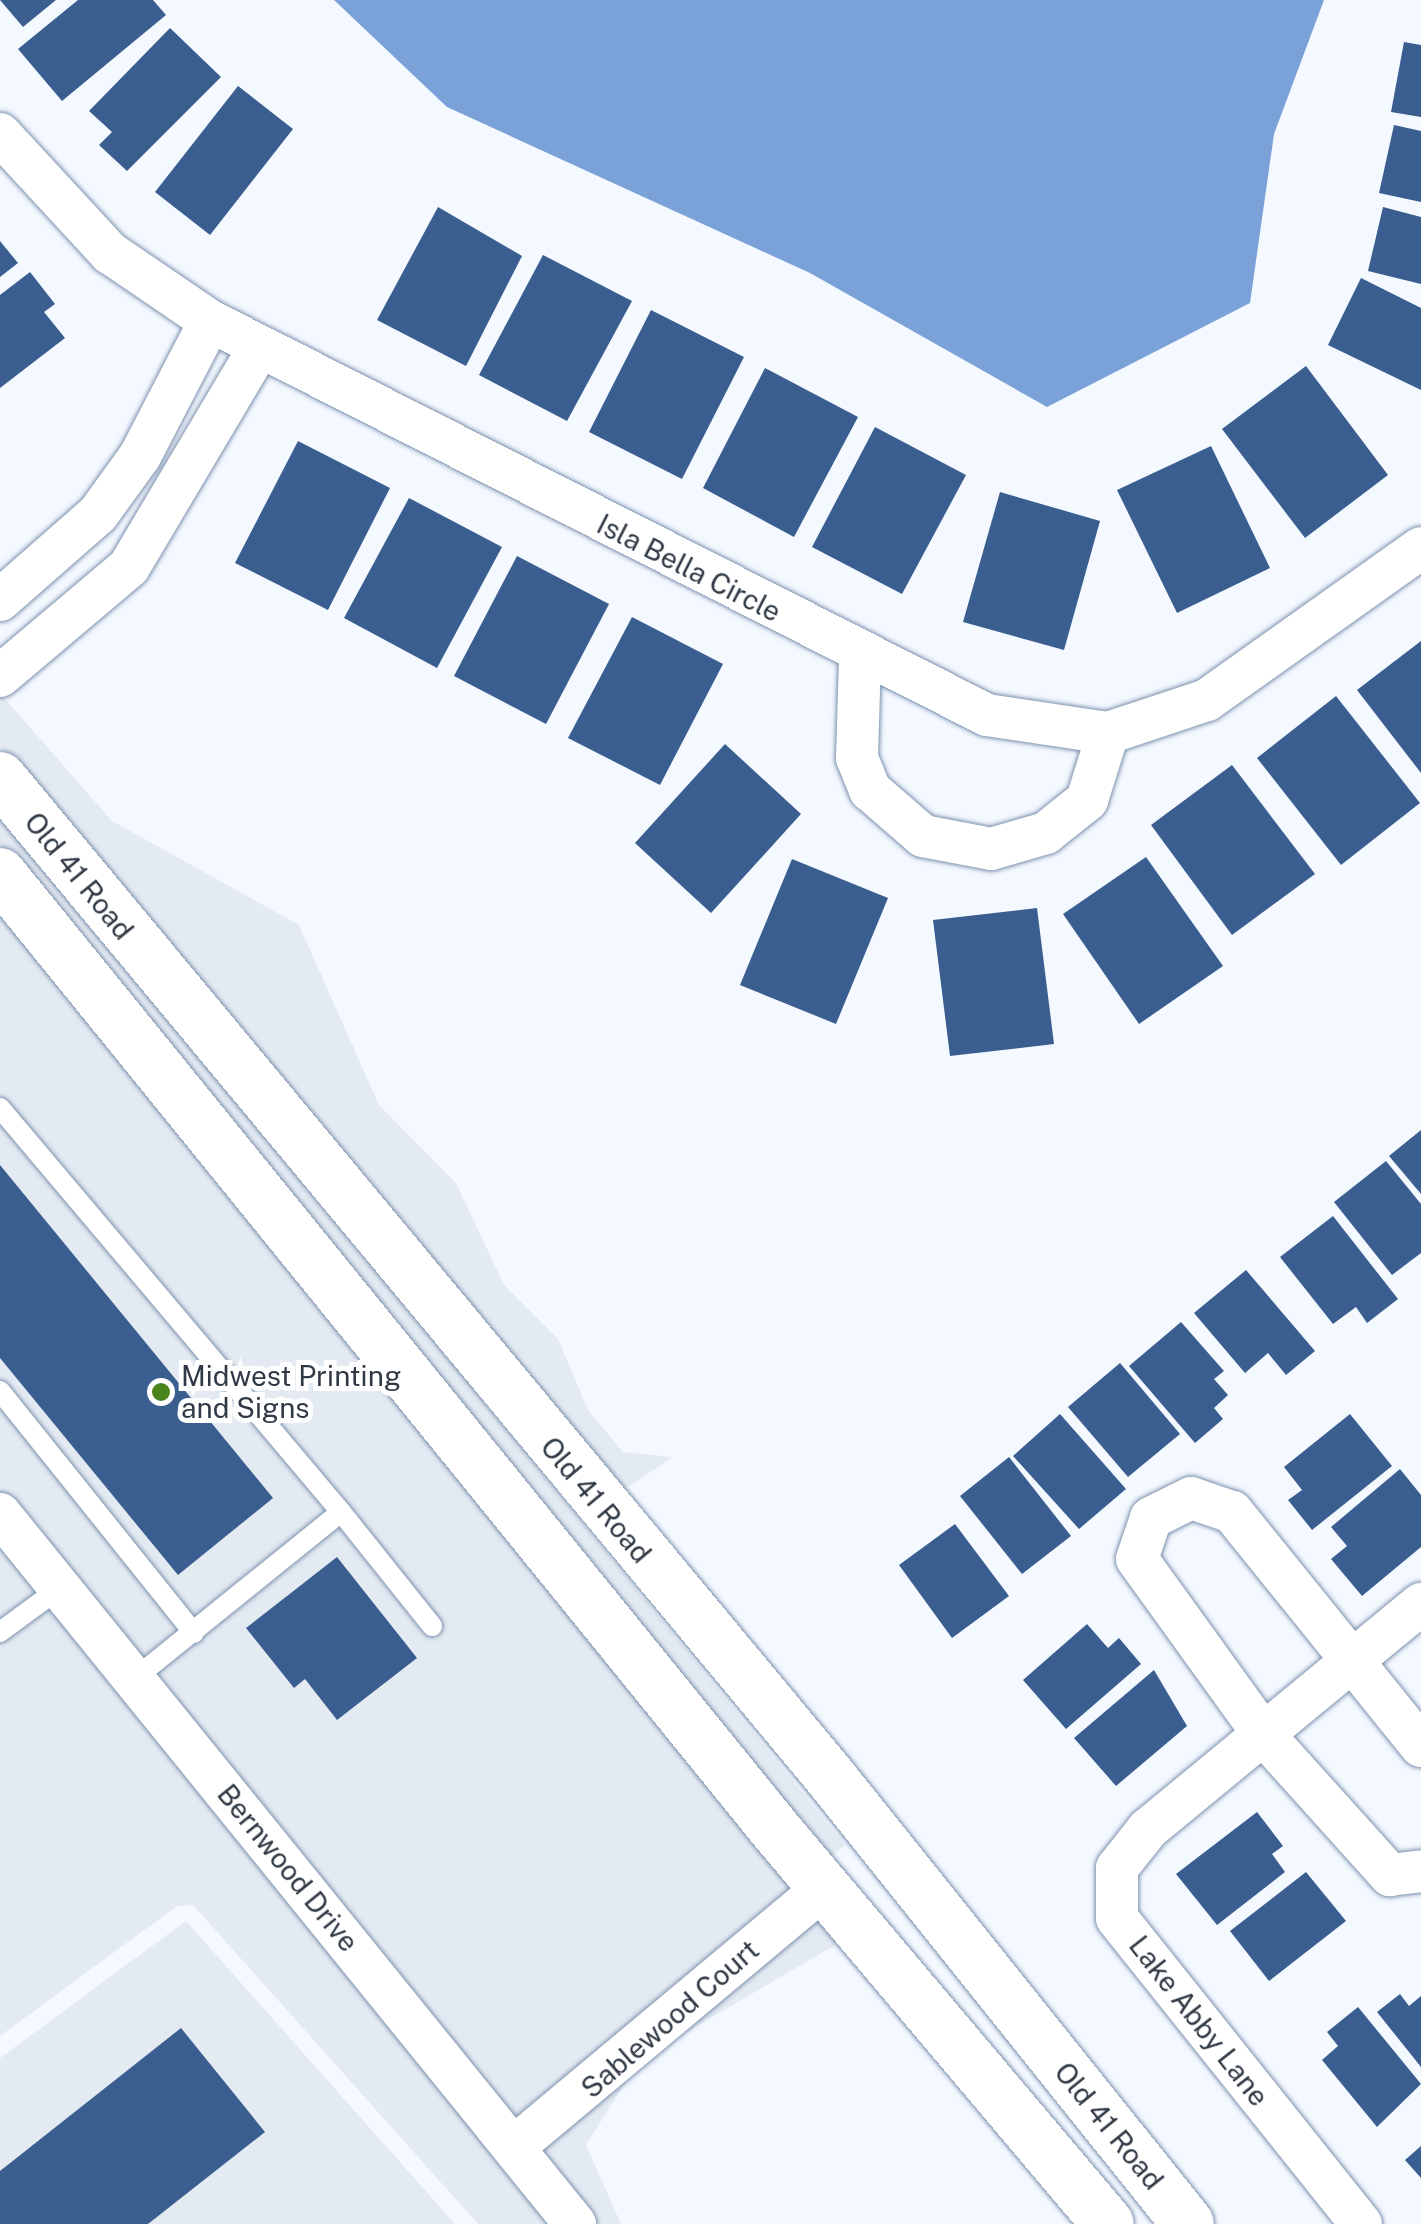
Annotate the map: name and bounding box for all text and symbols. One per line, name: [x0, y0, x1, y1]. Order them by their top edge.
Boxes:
street label: Isla Bella Circle: [591, 507, 787, 629]
street label: Old 41 Road: [18, 806, 140, 946]
place label: Midwest Printing and Signs: [181, 1359, 401, 1425]
marker: Midwest Printing and Signs: [150, 1381, 172, 1403]
street label: Old 41 Road: [534, 1430, 658, 1570]
street label: Bernwood Drive: [210, 1778, 366, 1958]
street label: Lake Abby Lane: [1122, 1929, 1276, 2113]
street label: Sablewood Court: [574, 1933, 766, 2105]
street label: Old 41 Road: [1048, 2056, 1170, 2196]

